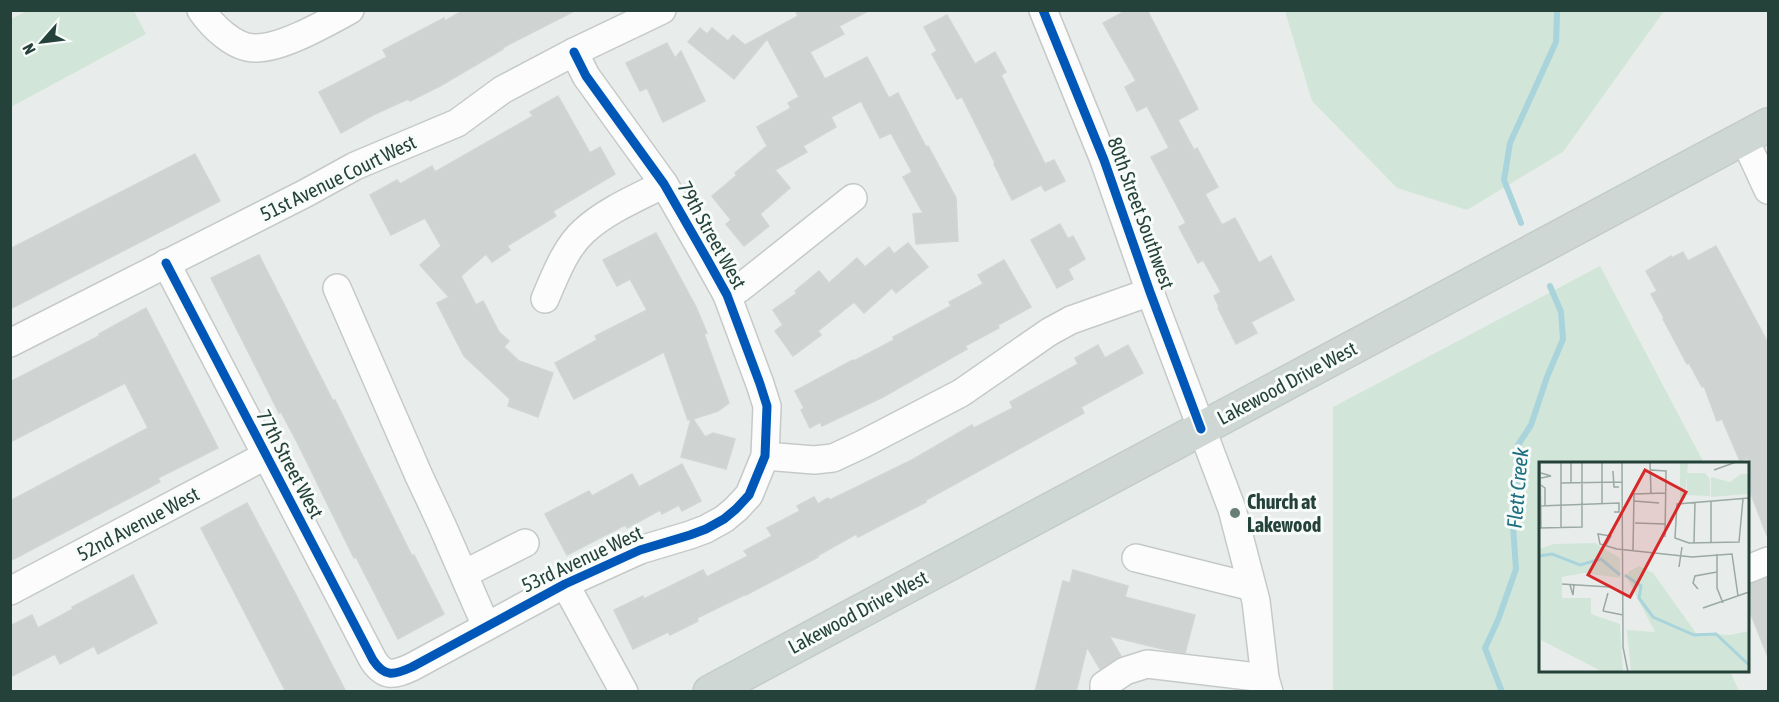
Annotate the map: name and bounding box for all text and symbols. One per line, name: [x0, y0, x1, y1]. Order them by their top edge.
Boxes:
north arrow: [12, 12, 72, 72]
text: N: [19, 41, 39, 57]
street label: 51st Avenue Court West: [256, 130, 420, 225]
street label: 80th Street Southwest: [1103, 134, 1180, 292]
street label: 79th Street West: [673, 177, 752, 293]
street label: Lakewood Drive West: [1213, 336, 1361, 429]
street label: 77th Street West: [252, 406, 329, 522]
water label: Flett Creek: [1502, 446, 1533, 529]
inset map: [1539, 462, 1749, 672]
street label: 52nd Avenue West: [73, 482, 203, 565]
place label: Church at Lakewood: [1247, 490, 1321, 536]
marker: Church at Lakewood: [1228, 506, 1242, 520]
street label: 53rd Avenue West: [518, 520, 646, 597]
street label: Lakewood Drive West: [784, 565, 932, 658]

